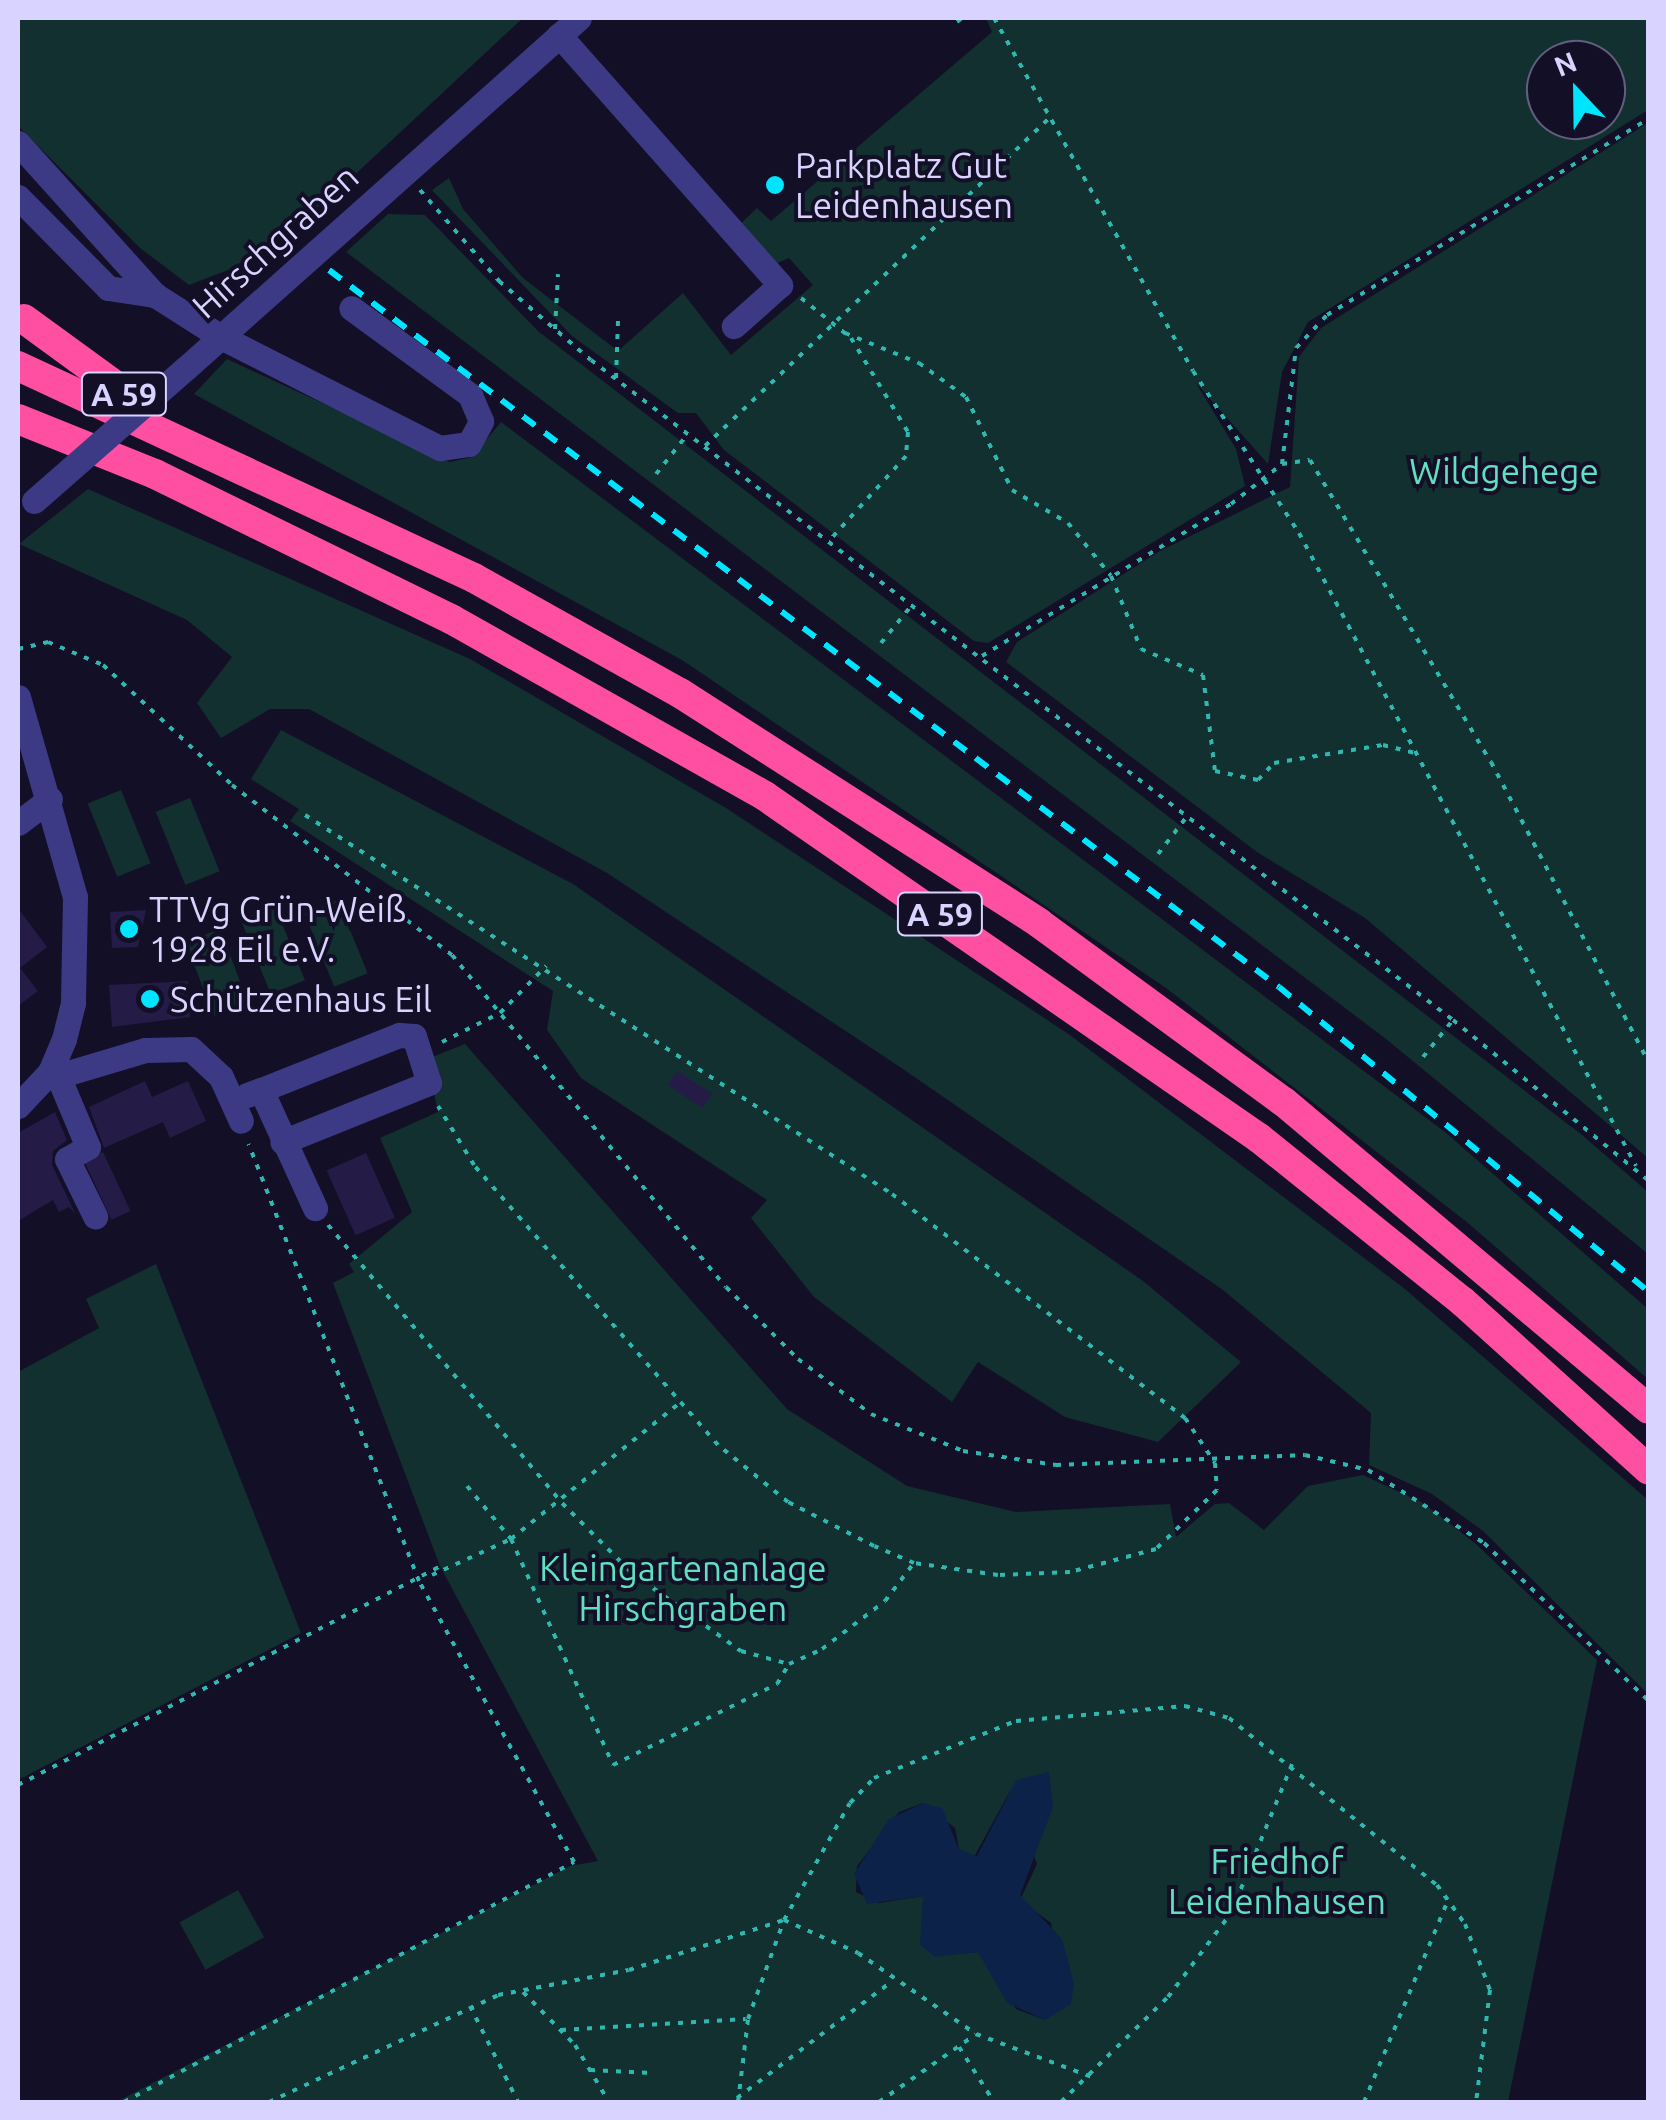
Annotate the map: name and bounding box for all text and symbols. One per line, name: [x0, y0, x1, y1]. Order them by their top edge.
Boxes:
north arrow: [1526, 40, 1626, 140]
text: N: [1550, 45, 1581, 82]
place label: Parkplatz Gut Leidenhausen: [795, 144, 1013, 226]
street label: Hirschgraben: [183, 156, 367, 326]
marker: Parkplatz Gut Leidenhausen: [764, 174, 786, 196]
road number: A 59: [79, 367, 169, 421]
park label: Wildgehege: [1409, 450, 1599, 492]
road number: A 59: [895, 887, 985, 941]
place label: TTVg Grün-Weiß 1928 Eil e.V.: [149, 888, 406, 970]
marker: TTVg Grün-Weiß 1928 Eil e.V.: [118, 918, 140, 940]
place label: Schützenhaus Eil: [170, 978, 432, 1020]
marker: Schützenhaus Eil: [139, 988, 161, 1010]
park label: Kleingartenanlage Hirschgraben: [539, 1547, 827, 1629]
park label: Friedhof Leidenhausen: [1168, 1840, 1386, 1922]

